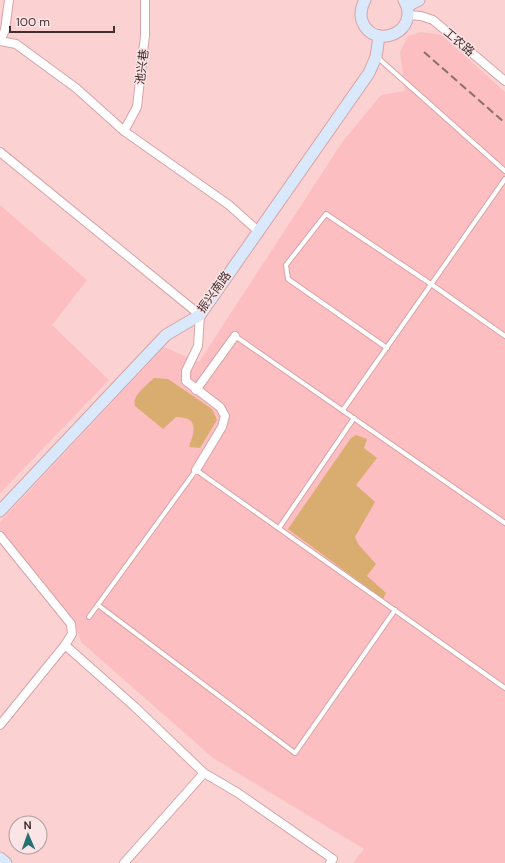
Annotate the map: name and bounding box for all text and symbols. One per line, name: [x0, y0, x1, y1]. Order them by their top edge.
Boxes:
scale bar: [10, 8, 114, 34]
text: 100 m: [16, 14, 50, 30]
street label: 工农路: [440, 24, 478, 60]
street label: 池兴巷: [132, 48, 152, 86]
street label: 振兴南路: [193, 268, 235, 316]
north arrow: [8, 815, 48, 855]
text: N: [23, 818, 32, 832]

